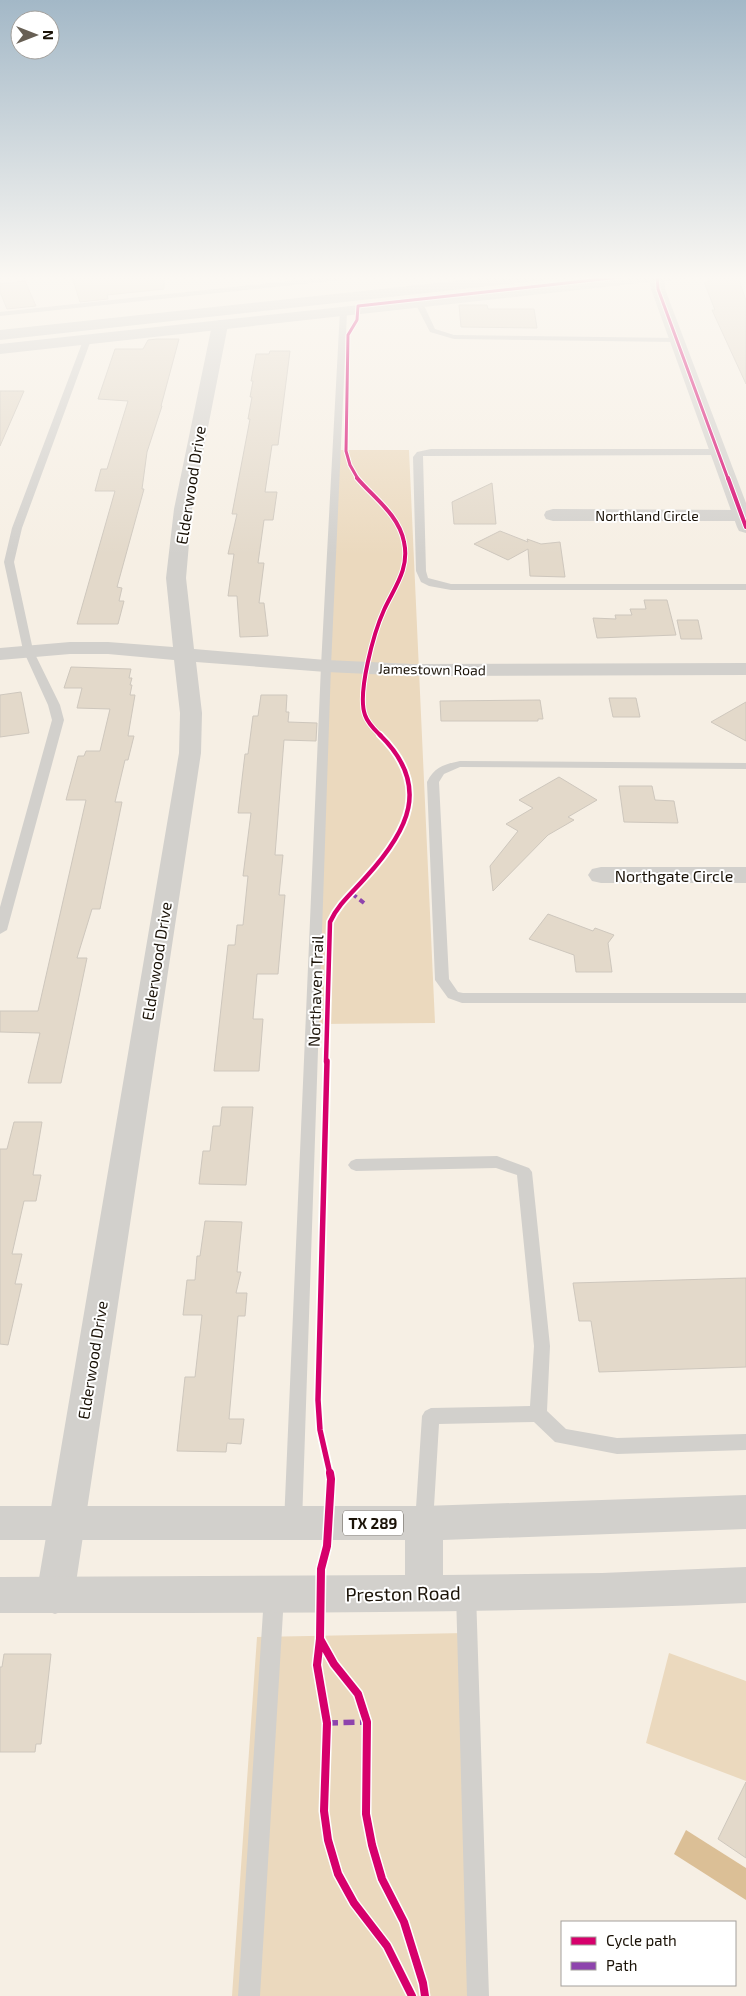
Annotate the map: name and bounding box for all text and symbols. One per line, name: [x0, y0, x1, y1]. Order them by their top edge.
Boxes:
north arrow: [10, 10, 60, 60]
text: N: [40, 30, 57, 40]
street label: Elderwood Drive: [171, 424, 209, 546]
street label: Northland Circle: [595, 507, 699, 524]
street label: Jamestown Road: [378, 660, 486, 678]
street label: Northgate Circle: [615, 866, 733, 885]
street label: Elderwood Drive: [137, 900, 175, 1022]
street label: Northaven Trail: [304, 934, 326, 1047]
street label: Elderwood Drive: [73, 1299, 111, 1421]
road number: TX 289: [343, 1510, 403, 1536]
street label: Preston Road: [345, 1580, 461, 1606]
legend: [561, 1921, 736, 1986]
text: Cycle path: [606, 1931, 677, 1949]
text: Path: [606, 1956, 637, 1974]

